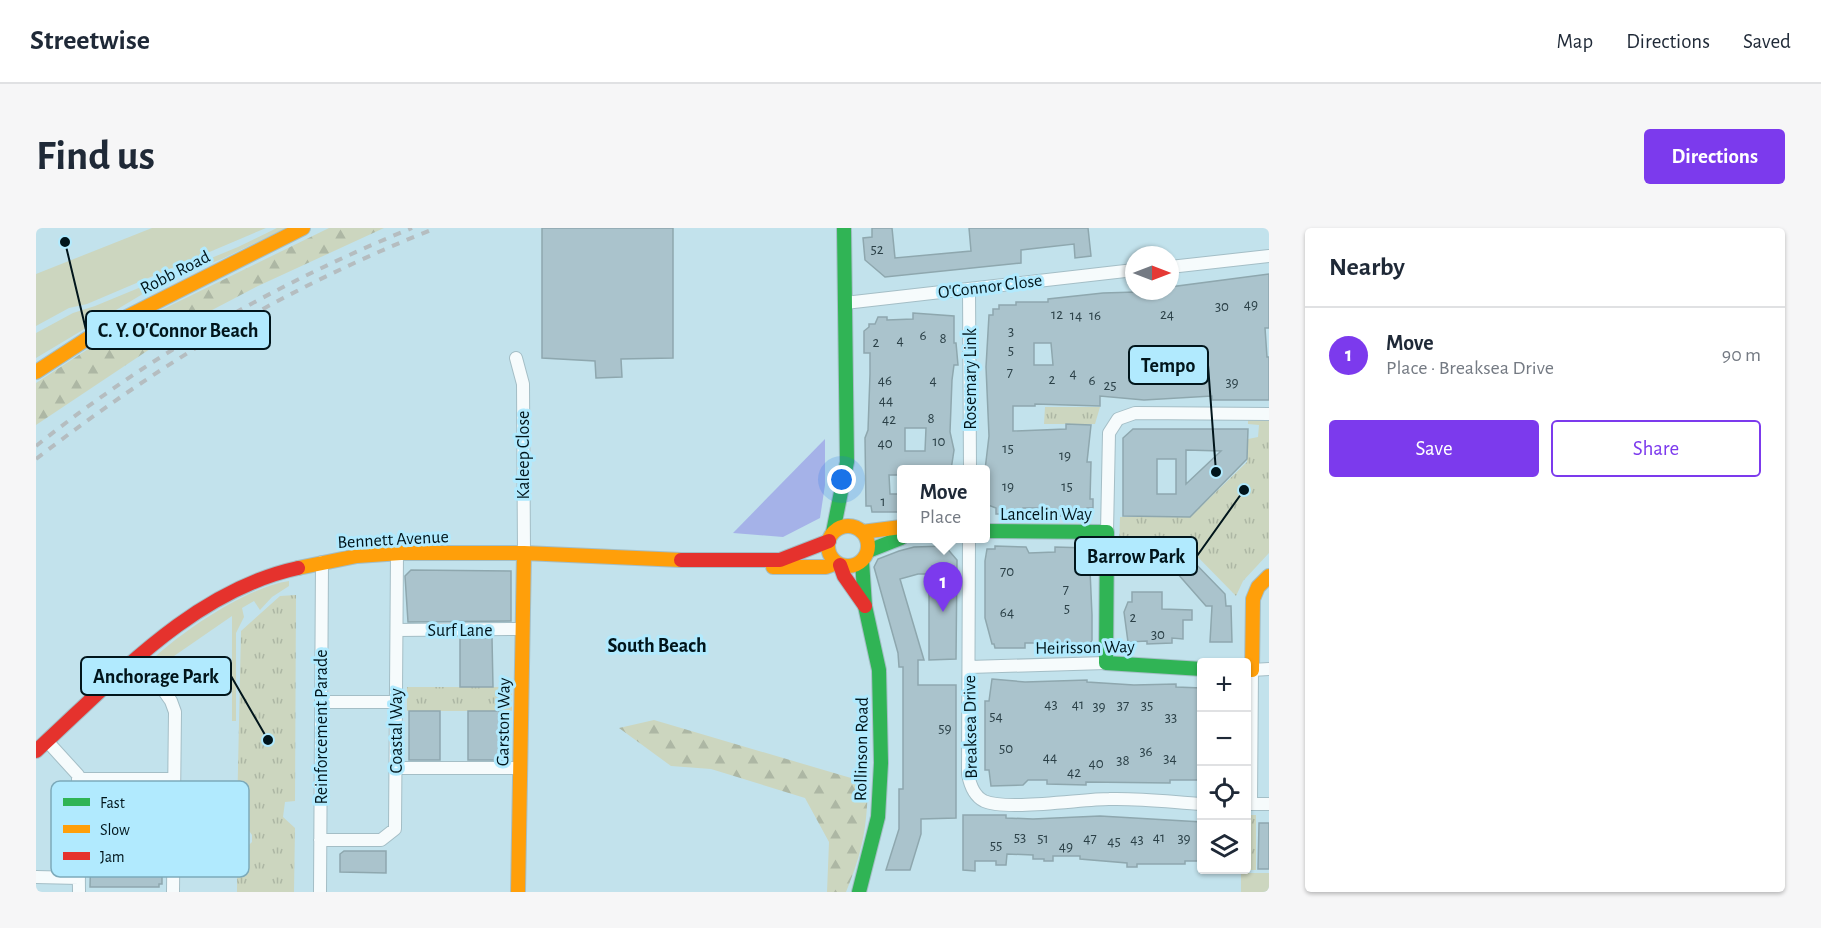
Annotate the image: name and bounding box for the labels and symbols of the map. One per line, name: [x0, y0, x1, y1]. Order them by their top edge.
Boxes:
house number: 52: [870, 242, 884, 257]
north arrow: [1125, 246, 1179, 300]
street label: Robb Road: [138, 248, 213, 298]
street label: O'Connor Close: [937, 272, 1043, 302]
house number: 49: [1244, 297, 1258, 312]
house number: 30: [1215, 299, 1229, 314]
house number: 12: [1051, 307, 1063, 322]
house number: 24: [1160, 307, 1174, 322]
house number: 14: [1070, 308, 1082, 323]
house number: 16: [1089, 308, 1101, 323]
callout: C. Y. O'Connor Beach: [86, 311, 270, 349]
text: C. Y. O'Connor Beach: [98, 321, 258, 341]
house number: 3: [1008, 324, 1014, 339]
street label: Rosemary Link: [962, 327, 980, 430]
house number: 6: [919, 328, 927, 343]
house number: 8: [939, 331, 947, 346]
house number: 4: [896, 333, 904, 348]
house number: 2: [873, 335, 880, 350]
house number: 5: [1008, 343, 1014, 358]
callout: Tempo: [1129, 346, 1208, 384]
text: Tempo: [1141, 356, 1195, 376]
house number: 7: [1007, 365, 1013, 380]
house number: 4: [1069, 366, 1077, 381]
house number: 2: [1049, 372, 1056, 387]
house number: 46: [878, 373, 892, 388]
house number: 4: [929, 373, 937, 388]
house number: 6: [1088, 373, 1096, 388]
house number: 39: [1225, 375, 1239, 390]
house number: 25: [1103, 378, 1117, 393]
house number: 44: [879, 393, 893, 408]
street label: Kaleep Close: [515, 411, 533, 499]
house number: 8: [927, 411, 935, 426]
house number: 42: [882, 412, 896, 427]
house number: 10: [932, 434, 946, 449]
house number: 40: [877, 436, 893, 451]
house number: 15: [1002, 441, 1014, 456]
house number: 19: [1059, 448, 1071, 463]
your location: [827, 465, 856, 494]
house number: 19: [1002, 479, 1014, 494]
house number: 15: [1061, 479, 1073, 494]
house number: 1: [880, 494, 886, 509]
street label: Lancelin Way: [1000, 506, 1092, 524]
street label: Bennett Avenue: [337, 528, 449, 552]
callout: Barrow Park: [1075, 537, 1197, 575]
text: Barrow Park: [1087, 547, 1185, 567]
pin: 1: [924, 562, 962, 612]
house number: 70: [1000, 564, 1014, 579]
house number: 7: [1063, 582, 1069, 597]
house number: 5: [1064, 601, 1070, 616]
house number: 64: [1000, 605, 1014, 620]
house number: 2: [1130, 610, 1137, 625]
street label: Surf Lane: [428, 622, 492, 640]
house number: 30: [1151, 627, 1165, 642]
district label: South Beach: [607, 636, 707, 656]
street label: Heirisson Way: [1035, 638, 1135, 658]
street label: Reinforcement Parade: [313, 649, 331, 805]
callout: Anchorage Park: [81, 657, 231, 695]
text: Anchorage Park: [93, 667, 219, 687]
street label: Breaksea Drive: [961, 675, 981, 779]
street label: Garston Way: [494, 677, 514, 766]
street label: Coastal Way: [388, 688, 406, 774]
street label: Rollinson Road: [852, 697, 872, 801]
house number: 43: [1044, 697, 1058, 712]
house number: 41: [1072, 697, 1084, 712]
house number: 37: [1117, 698, 1129, 713]
house number: 35: [1141, 698, 1153, 713]
house number: 39: [1092, 699, 1106, 714]
house number: 54: [989, 709, 1003, 724]
house number: 33: [1165, 710, 1177, 725]
house number: 59: [938, 721, 952, 736]
house number: 50: [999, 741, 1013, 756]
house number: 36: [1139, 744, 1153, 759]
house number: 44: [1043, 750, 1057, 765]
house number: 34: [1163, 751, 1177, 766]
house number: 38: [1116, 753, 1130, 768]
house number: 40: [1088, 756, 1104, 771]
house number: 42: [1067, 765, 1081, 780]
legend: [51, 781, 249, 877]
text: Fast: [100, 795, 125, 811]
text: Slow: [100, 822, 130, 838]
house number: 53: [1014, 830, 1026, 845]
house number: 41: [1153, 830, 1165, 845]
house number: 51: [1037, 831, 1049, 846]
house number: 47: [1083, 831, 1097, 846]
house number: 39: [1177, 831, 1191, 846]
house number: 43: [1130, 832, 1144, 847]
house number: 45: [1107, 834, 1121, 849]
house number: 55: [990, 838, 1002, 853]
house number: 49: [1059, 839, 1073, 854]
text: Jam: [100, 849, 125, 865]

